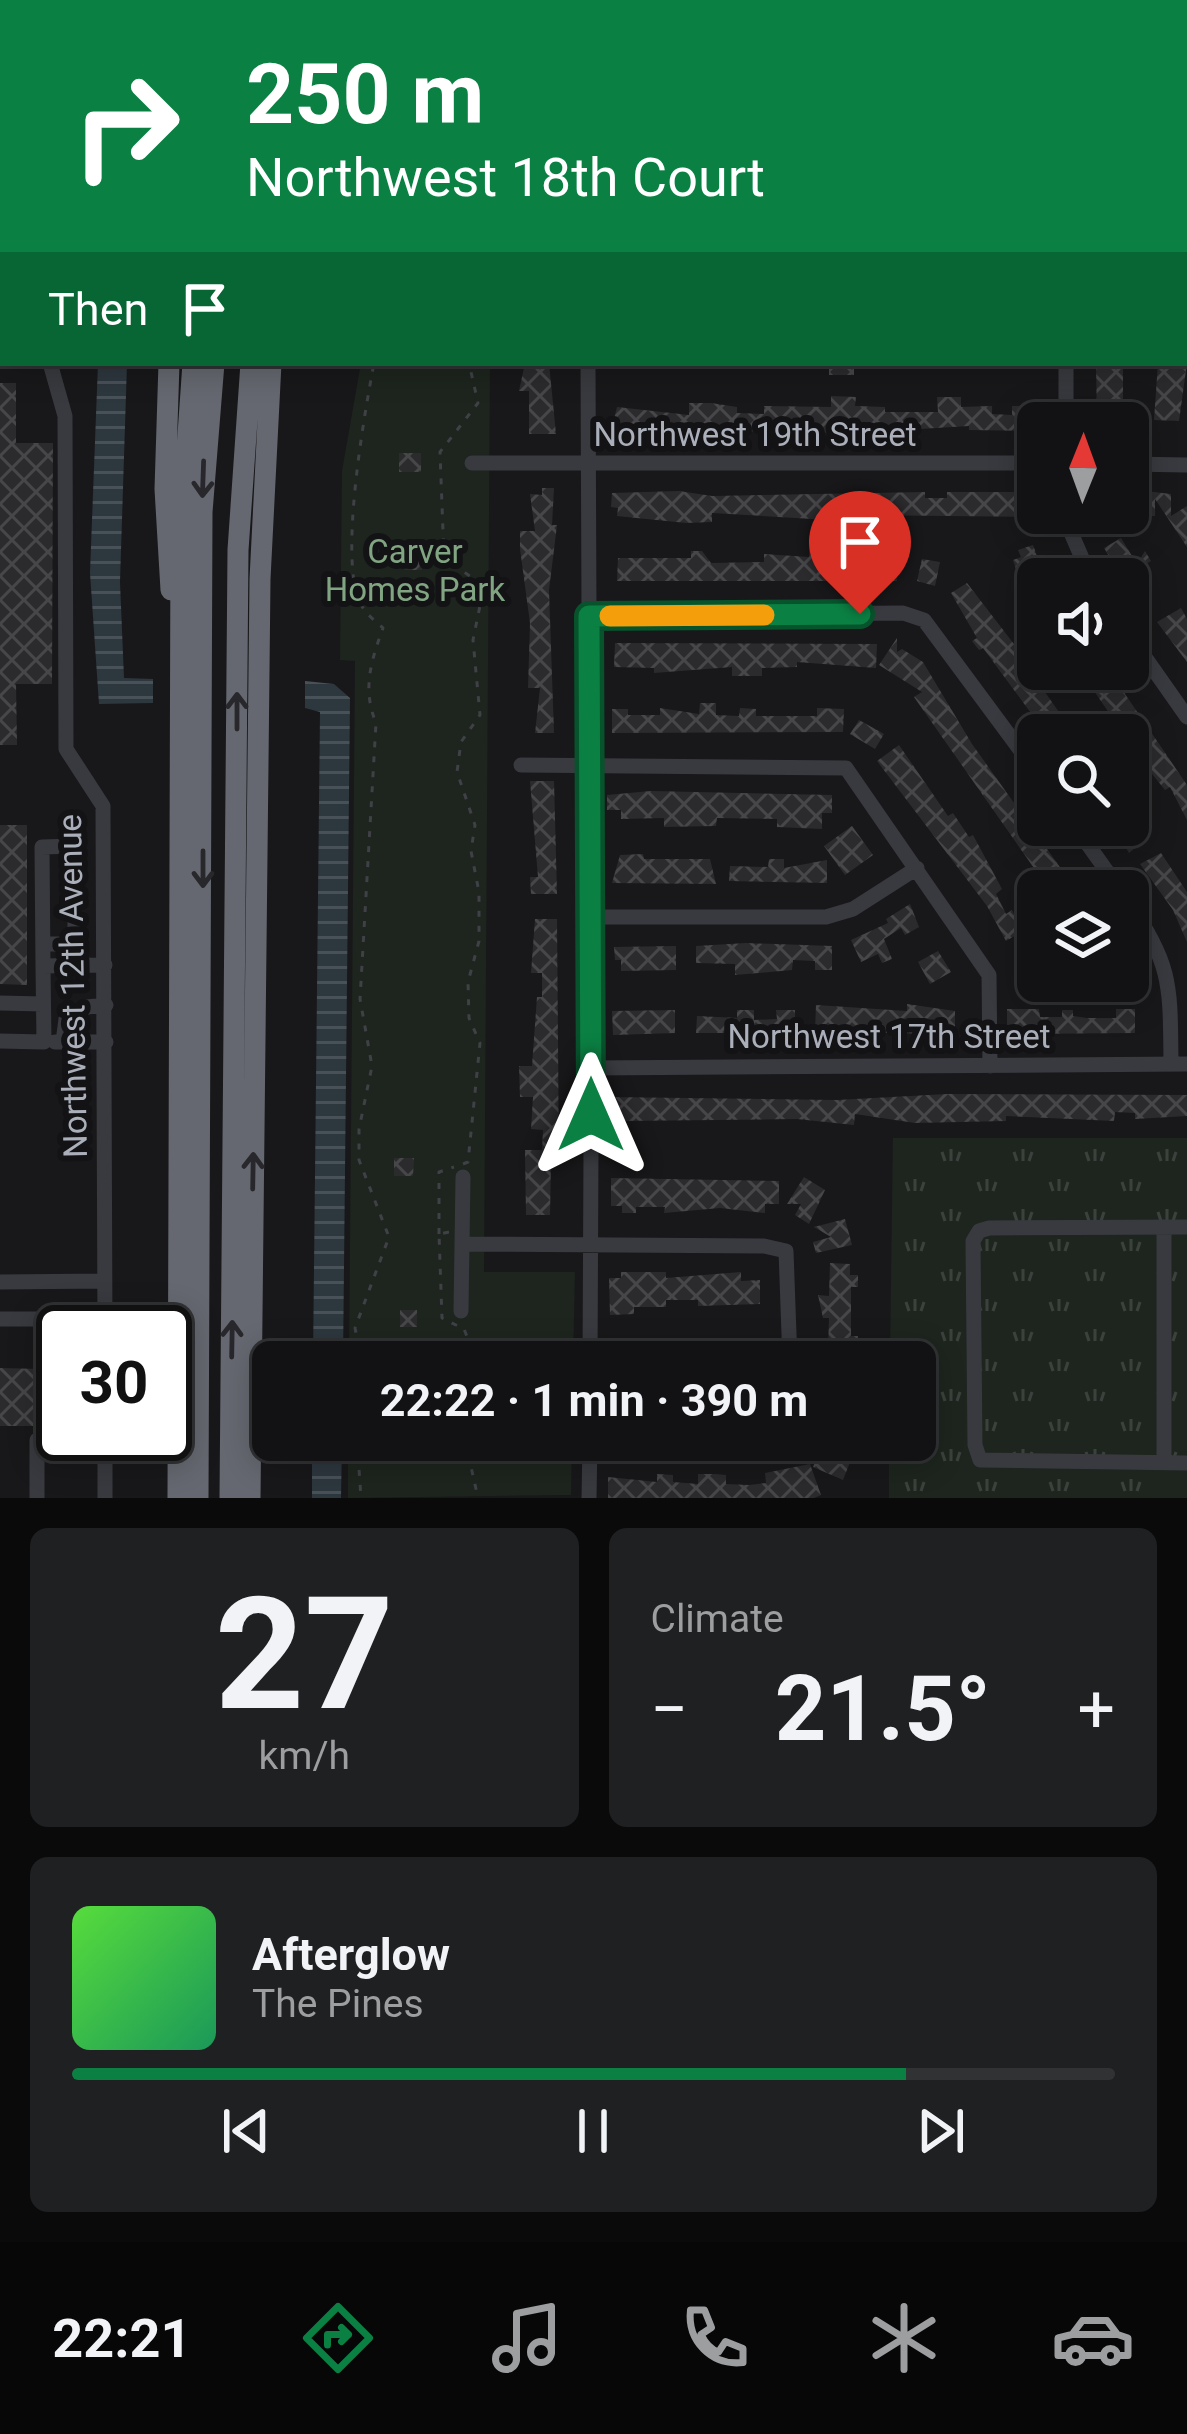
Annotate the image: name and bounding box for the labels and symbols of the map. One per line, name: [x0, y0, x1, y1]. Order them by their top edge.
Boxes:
north arrow: [1017, 402, 1149, 534]
street label: Northwest 19th Street: [594, 415, 916, 454]
one-way arrow: [192, 459, 215, 498]
pin: [809, 491, 911, 614]
park label: Carver Homes Park: [325, 532, 506, 609]
one-way arrow: [226, 692, 248, 731]
street label: Northwest 12th Avenue: [50, 814, 95, 1158]
one-way arrow: [191, 849, 214, 888]
street label: Northwest 17th Street: [728, 1017, 1050, 1056]
position arrow: [528, 1052, 654, 1178]
one-way arrow: [241, 1152, 264, 1191]
speed limit sign: 30: [36, 1305, 192, 1461]
one-way arrow: [220, 1320, 243, 1359]

